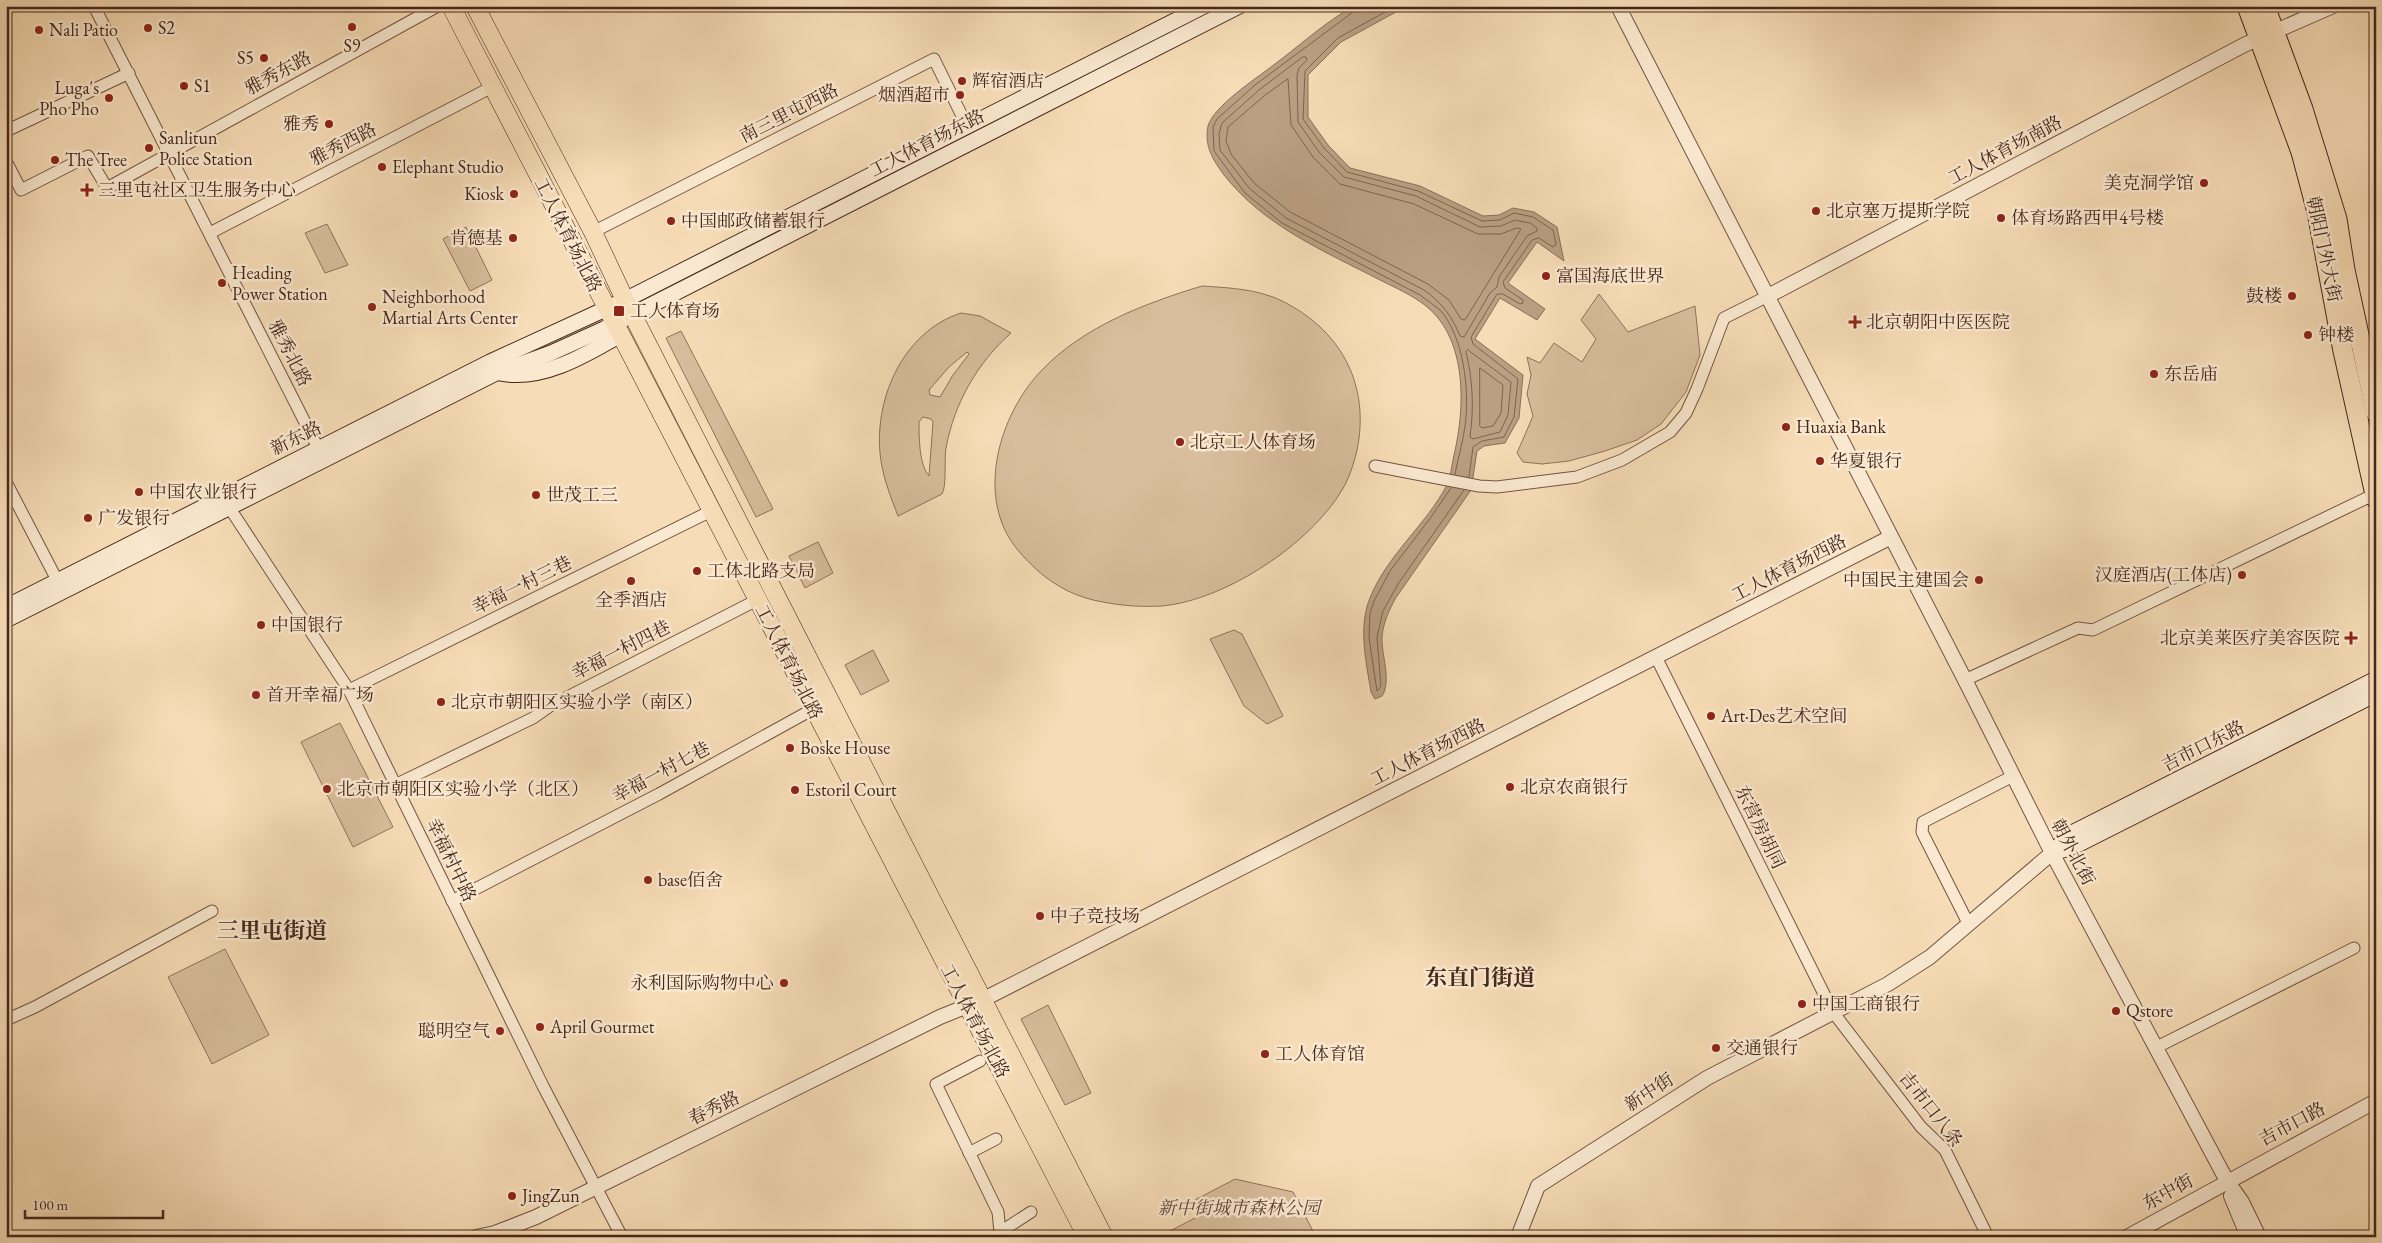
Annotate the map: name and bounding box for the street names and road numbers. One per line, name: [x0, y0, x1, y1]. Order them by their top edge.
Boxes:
street label: 雅秀东路: [241, 46, 315, 100]
street label: 南三里屯西路: [735, 78, 842, 147]
street label: 工人体育场东路: [865, 104, 988, 181]
street label: 工人体育场南路: [1944, 110, 2066, 189]
street label: 雅秀西路: [305, 117, 380, 170]
street label: 工人体育场北路: [530, 173, 607, 296]
street label: 朝阳门外大街: [2302, 194, 2347, 304]
street label: 雅秀北路: [264, 315, 317, 390]
street label: 新东路: [266, 415, 325, 460]
street label: 工人体育场西路: [1727, 529, 1850, 606]
street label: 幸福一村三巷: [468, 551, 575, 619]
street label: 工人体育场北路: [751, 600, 828, 723]
street label: 幸福一村四巷: [567, 615, 674, 684]
street label: 工人体育场西路: [1366, 713, 1489, 790]
street label: 吉市口东路: [2157, 715, 2248, 776]
street label: 幸福一村七巷: [608, 736, 714, 807]
street label: 东营房胡同: [1730, 781, 1791, 872]
street label: 幸福村中路: [421, 814, 482, 905]
street label: 朝外北街: [2046, 815, 2100, 889]
street label: 工人体育场北路: [936, 960, 1015, 1082]
street label: 吉市口八条: [1895, 1066, 1968, 1151]
street label: 新中街: [1620, 1067, 1678, 1116]
street label: 春秀路: [684, 1085, 743, 1130]
street label: 吉市口路: [2255, 1097, 2329, 1151]
street label: 东中街: [2139, 1168, 2197, 1215]

